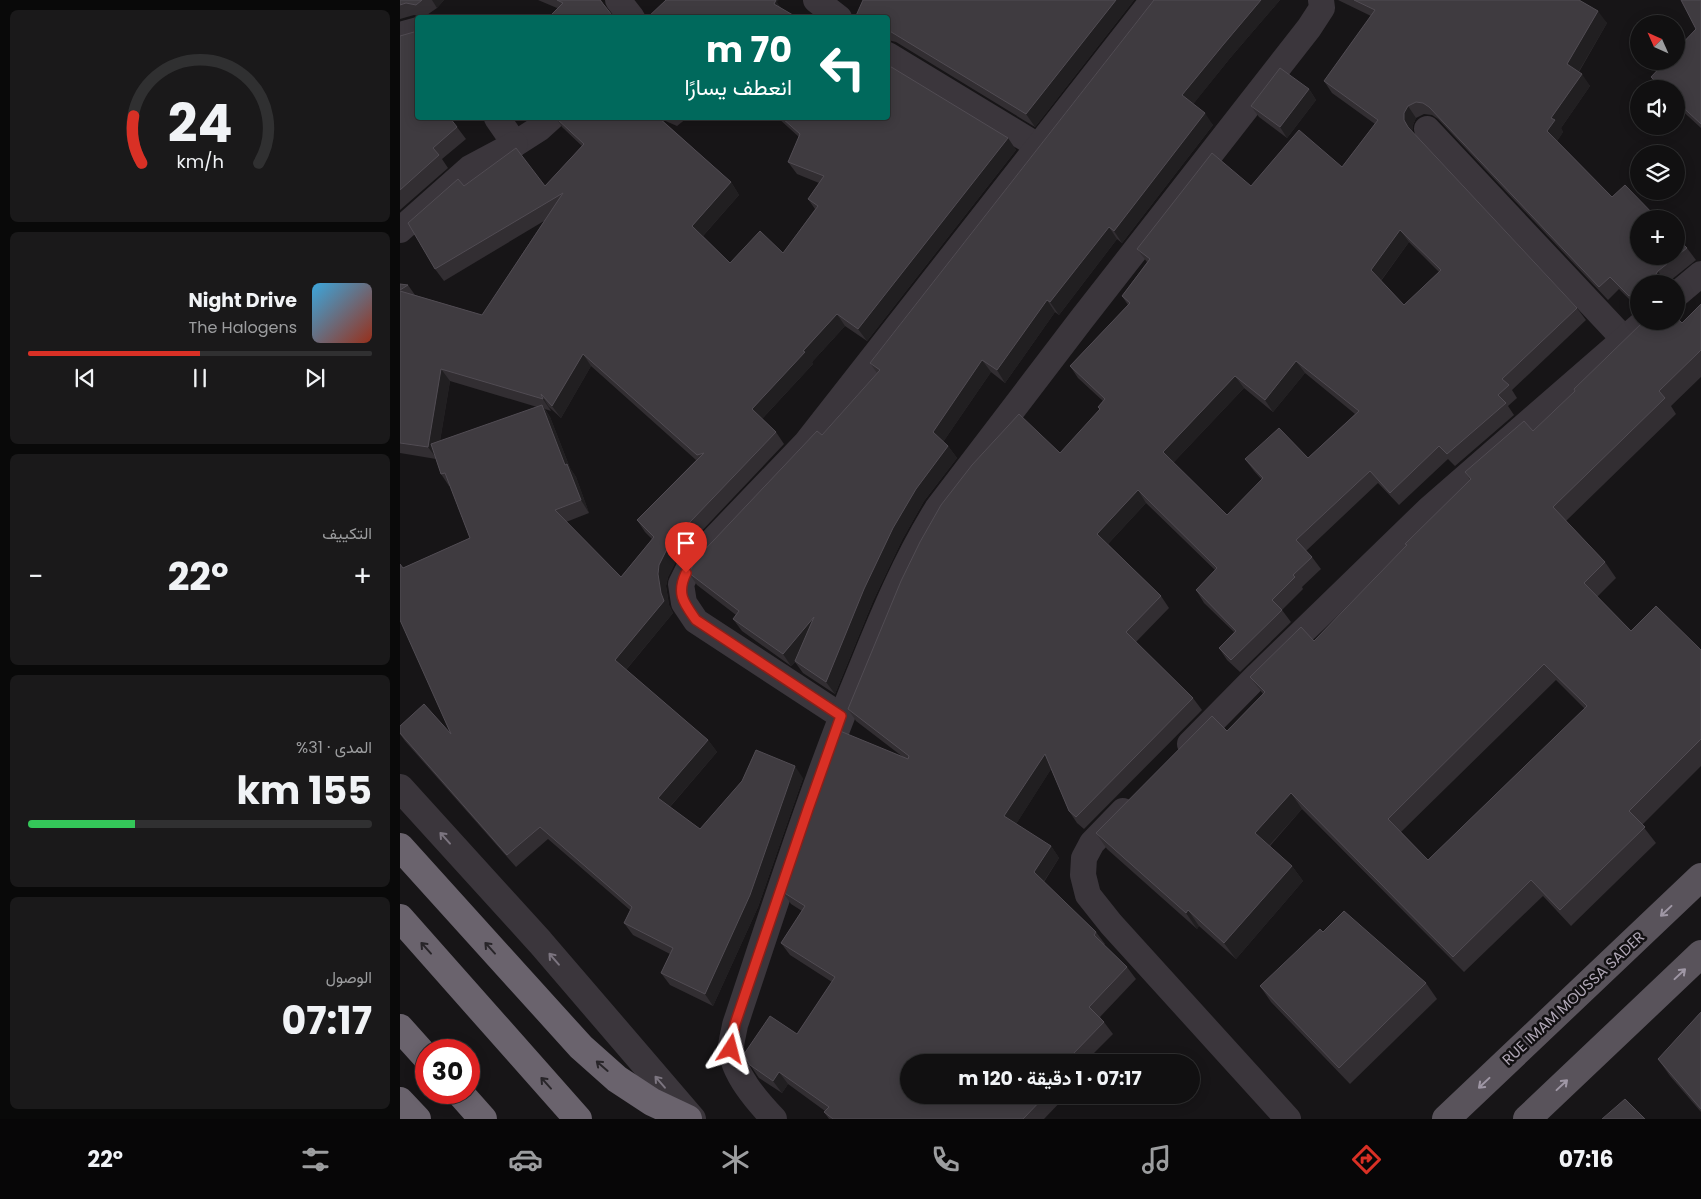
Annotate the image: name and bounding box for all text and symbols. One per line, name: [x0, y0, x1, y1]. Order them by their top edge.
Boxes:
north arrow: [1630, 15, 1685, 70]
map controls: [1630, 15, 1685, 330]
text: 70 m: [706, 25, 792, 74]
icon: left: [810, 35, 875, 100]
text: انعطف يسارًا: [685, 72, 792, 103]
button: sound: [1630, 80, 1685, 135]
text: 24: [168, 87, 232, 160]
button: layers: [1630, 145, 1685, 200]
text: km/h: [176, 149, 224, 174]
button: +: [1630, 210, 1685, 265]
button: −: [1630, 275, 1685, 330]
text: Night Drive: [189, 287, 297, 314]
text: The Halogens: [189, 316, 297, 339]
icon: previous: [71, 364, 99, 392]
icon: pause: [186, 364, 214, 392]
icon: next: [301, 364, 329, 392]
text: التكييف: [322, 522, 372, 545]
pin: [665, 522, 707, 573]
icon: arrive: [672, 529, 700, 557]
text: 22°: [168, 550, 229, 603]
text: −: [28, 557, 43, 596]
text: +: [353, 557, 372, 596]
text: المدى · 31%: [296, 736, 372, 759]
text: 155 km: [237, 764, 372, 817]
one-way arrow: [439, 832, 451, 845]
one-way arrow: [1659, 905, 1672, 917]
street label: RUE IMAM MOUSSA SADER: [1497, 926, 1649, 1070]
one-way arrow: [420, 941, 432, 954]
one-way arrow: [484, 942, 496, 955]
one-way arrow: [549, 953, 560, 966]
text: الوصول: [326, 966, 372, 989]
one-way arrow: [1674, 968, 1686, 980]
text: 07:17: [281, 994, 372, 1047]
position arrow: [704, 1022, 756, 1074]
speed limit sign: 30: [415, 1039, 480, 1104]
one-way arrow: [596, 1060, 609, 1071]
text: 07:17 · 1 دقيقة · 120 m: [958, 1065, 1142, 1092]
one-way arrow: [540, 1076, 552, 1089]
one-way arrow: [655, 1076, 666, 1089]
one-way arrow: [1478, 1077, 1490, 1089]
one-way arrow: [1556, 1079, 1568, 1091]
icon: filters: [298, 1142, 333, 1177]
icon: car: [508, 1142, 543, 1177]
icon: climate: [718, 1142, 753, 1177]
icon: phone: [928, 1142, 963, 1177]
icon: music: [1139, 1142, 1174, 1177]
icon: directions: [1349, 1142, 1384, 1177]
text: 22°: [88, 1144, 123, 1175]
text: 07:16: [1559, 1144, 1613, 1175]

